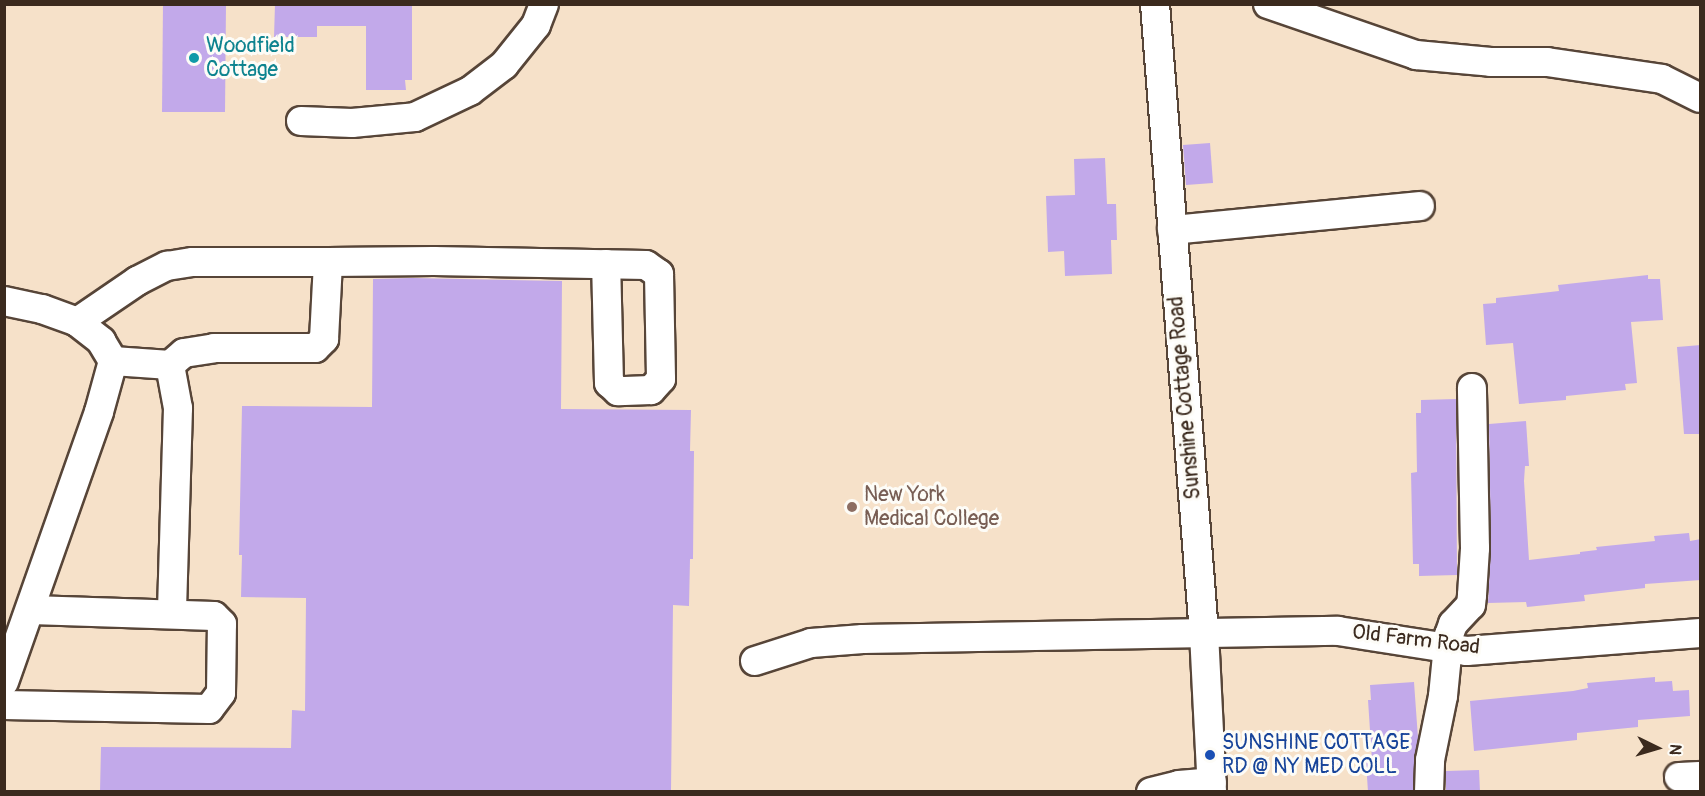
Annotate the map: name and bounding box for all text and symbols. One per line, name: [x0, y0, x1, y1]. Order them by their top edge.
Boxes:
place label: Woodfield Cottage: [206, 33, 295, 83]
marker: Woodfield Cottage: [187, 51, 201, 65]
street label: Sunshine Cottage Road: [1164, 295, 1206, 501]
place label: New York Medical College: [864, 482, 999, 532]
marker: New York Medical College: [845, 500, 859, 514]
street label: Old Farm Road: [1351, 620, 1481, 660]
north arrow: [1627, 718, 1687, 778]
place label: SUNSHINE COTTAGE RD @ NY MED COLL: [1222, 730, 1410, 780]
text: N: [1664, 743, 1685, 756]
marker: SUNSHINE COTTAGE RD @ NY MED COLL: [1203, 748, 1217, 762]

